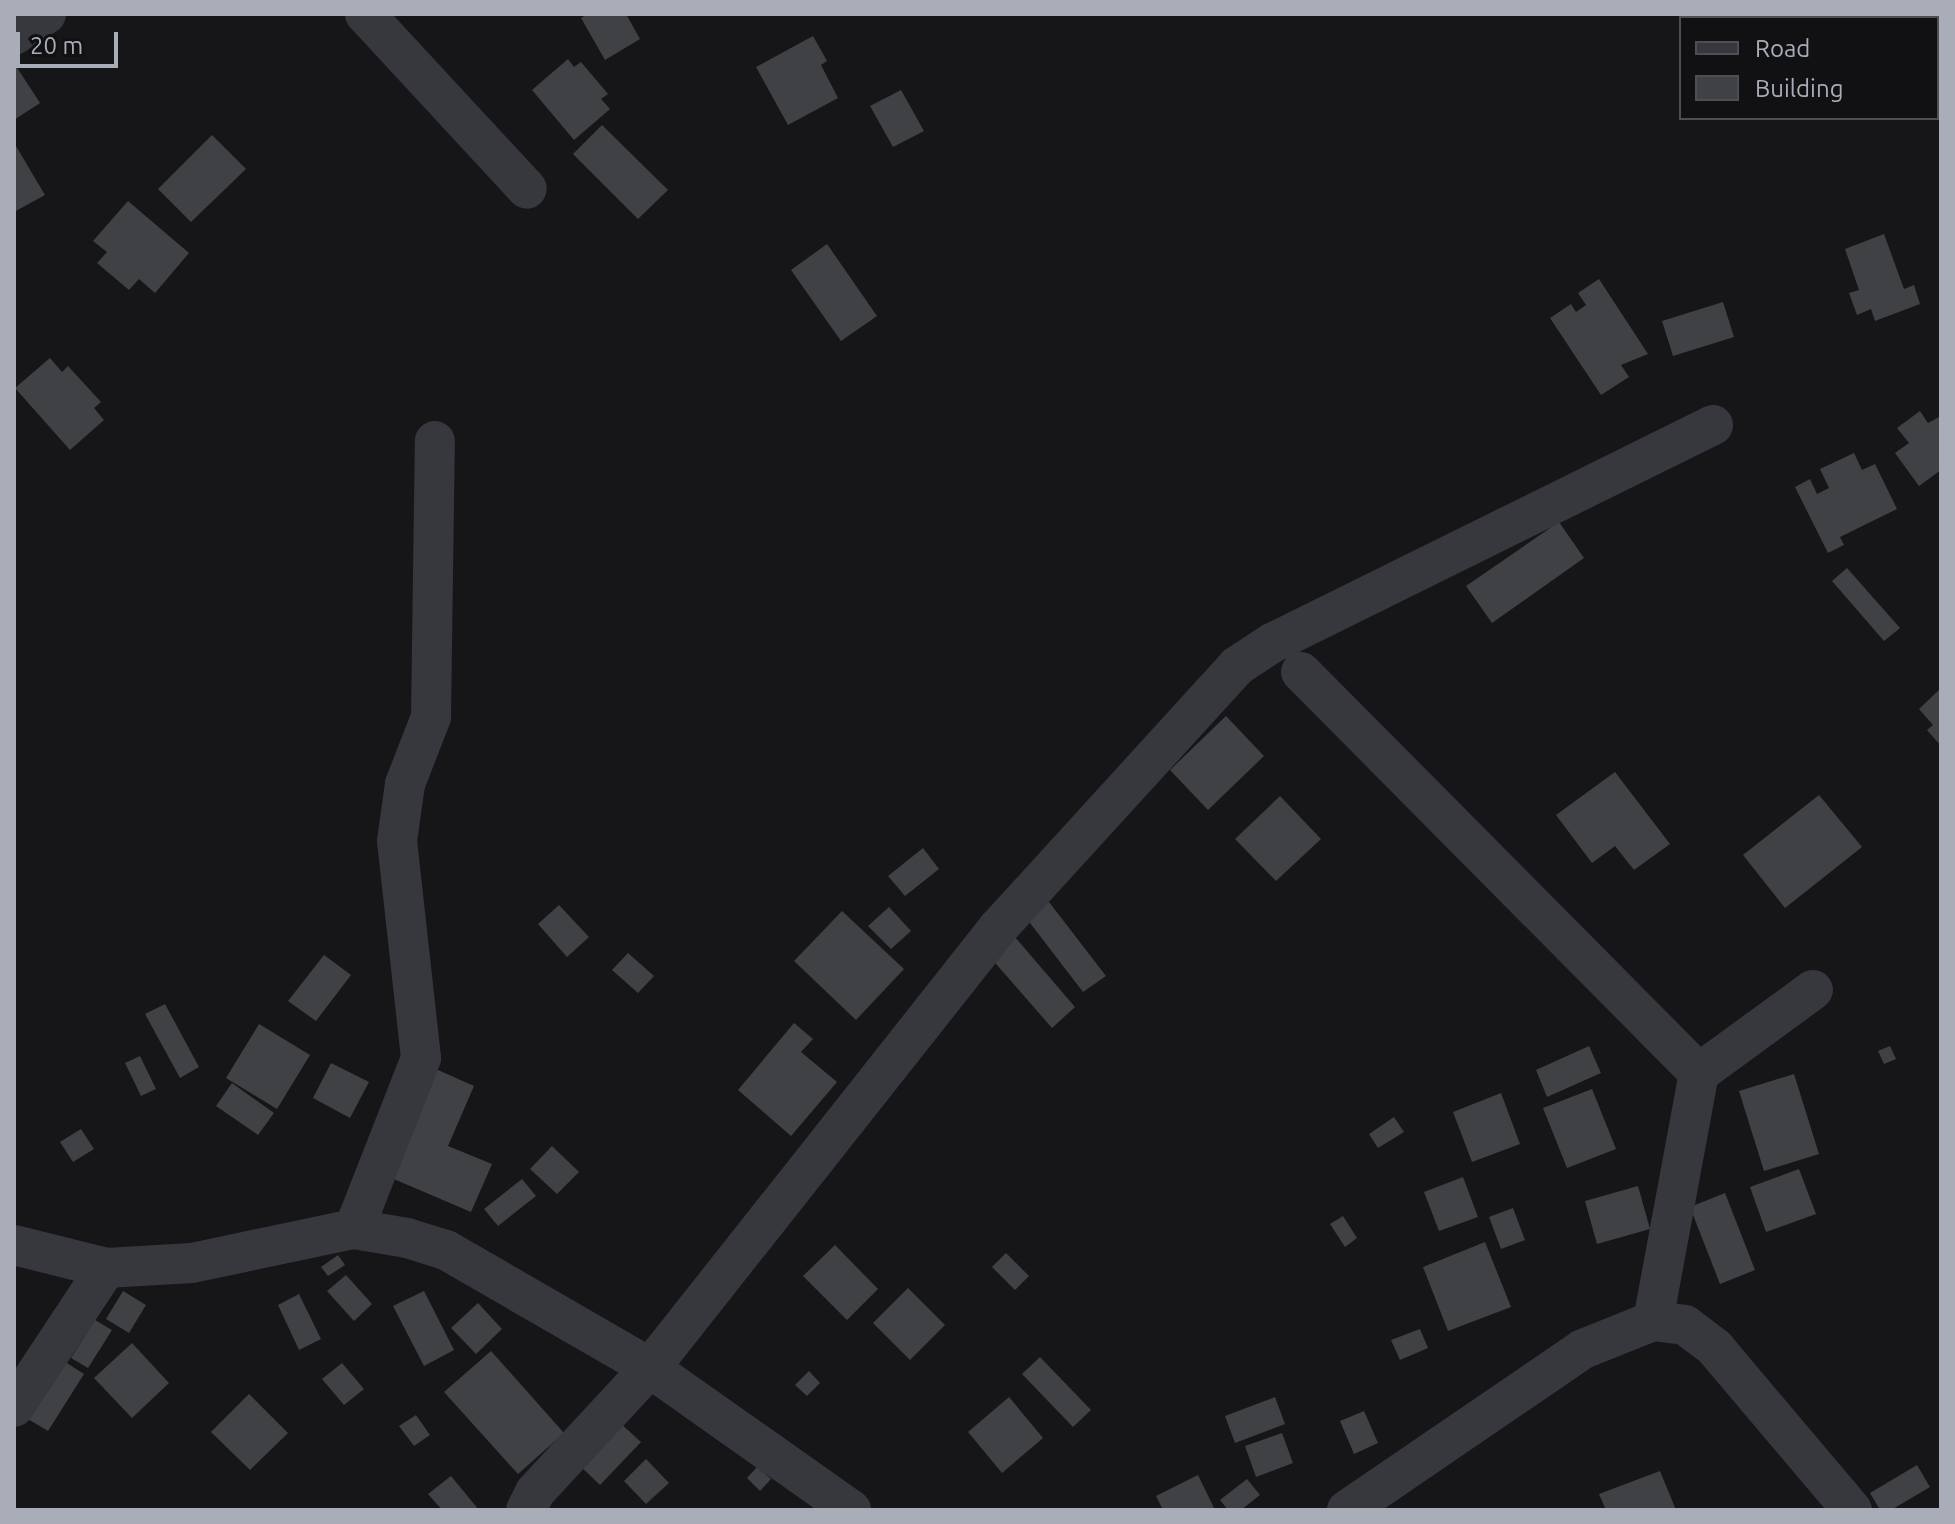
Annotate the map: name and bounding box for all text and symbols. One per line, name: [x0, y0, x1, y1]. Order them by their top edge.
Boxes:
scale bar: [20, 16, 122, 66]
legend: [1679, 16, 1939, 120]
text: 20 m: [30, 32, 83, 59]
text: Road: [1755, 35, 1810, 62]
text: Building: [1755, 75, 1843, 102]

